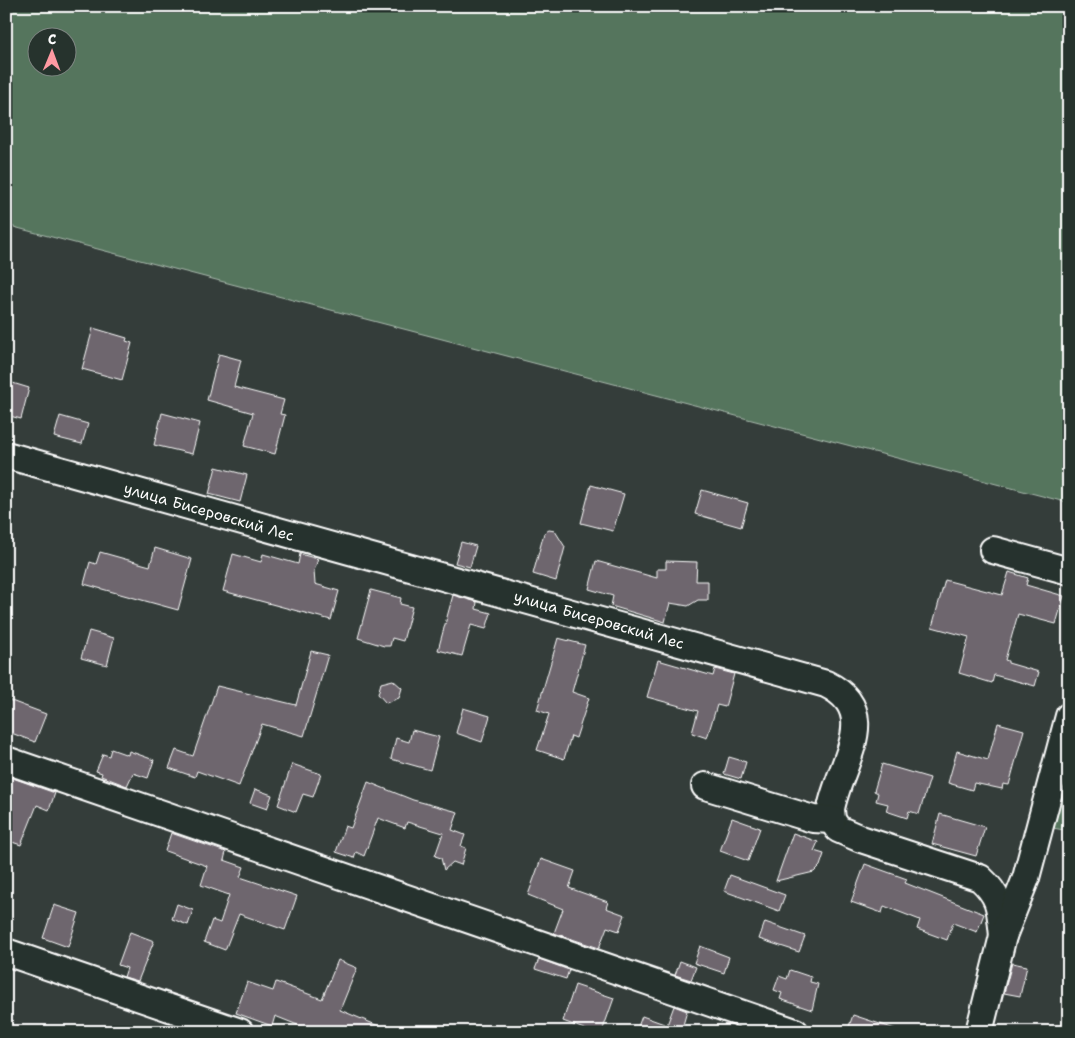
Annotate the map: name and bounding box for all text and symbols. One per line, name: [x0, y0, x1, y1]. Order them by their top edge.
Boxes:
north arrow: [28, 28, 78, 78]
text: С: [48, 30, 57, 48]
street label: улица Бисеровский Лес: [122, 478, 296, 546]
street label: улица Бисеровский Лес: [512, 586, 686, 654]

